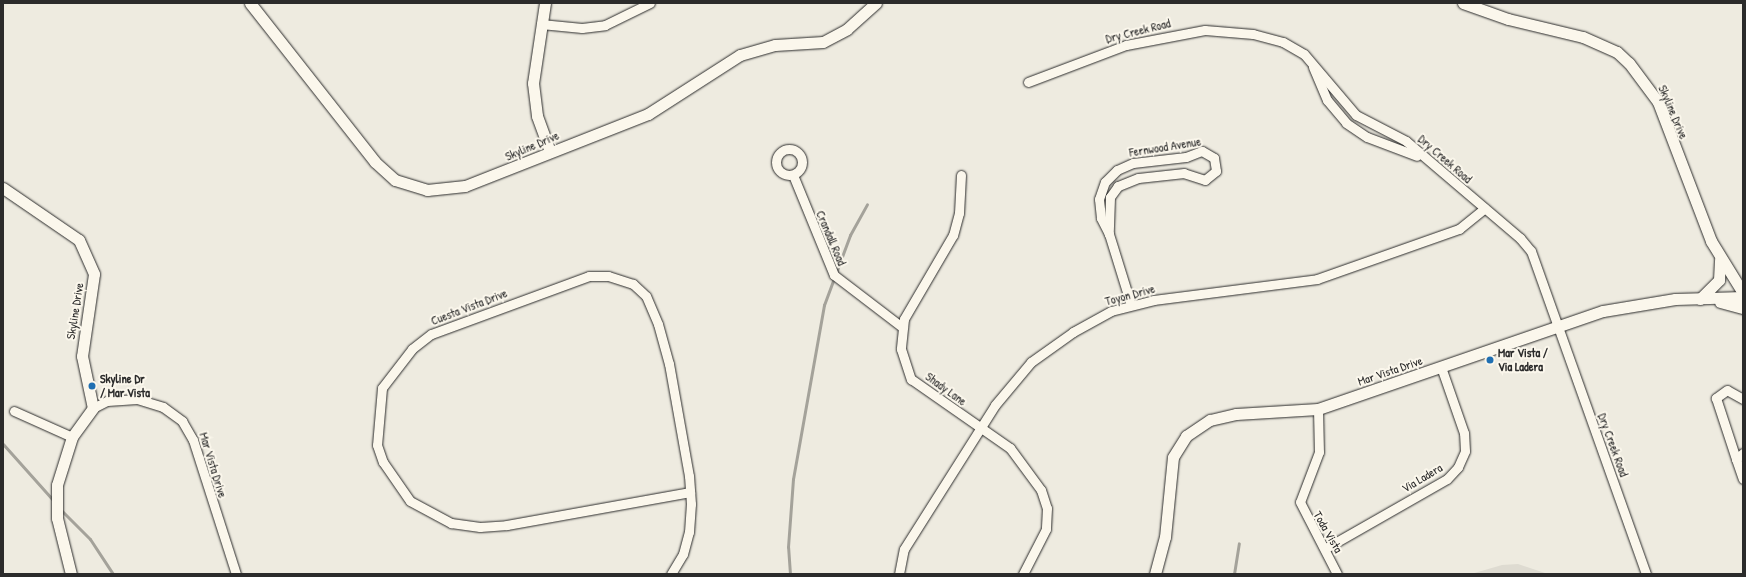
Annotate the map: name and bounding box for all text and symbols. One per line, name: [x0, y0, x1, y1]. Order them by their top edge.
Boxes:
street label: Dry Creek Road: [1104, 16, 1172, 46]
street label: Skyline Drive: [1655, 83, 1691, 141]
street label: Skyline Drive: [503, 128, 561, 164]
street label: Dry Creek Road: [1415, 132, 1475, 186]
street label: Fernwood Avenue: [1128, 134, 1202, 160]
street label: Crandall Road: [813, 208, 849, 268]
street label: Toyon Drive: [1103, 281, 1157, 309]
street label: Skyline Drive: [63, 282, 87, 340]
street label: Cuesta Vista Drive: [429, 286, 509, 328]
place label: Mar Vista / Via Ladera: [1498, 346, 1548, 374]
street label: Mar Vista Drive: [1356, 353, 1424, 389]
marker: Mar Vista / Via Ladera: [1485, 355, 1495, 365]
street label: Shady Lane: [923, 369, 969, 409]
place label: Skyline Dr / Mar Vista: [100, 372, 150, 400]
marker: Skyline Dr / Mar Vista: [87, 381, 97, 391]
street label: Dry Creek Road: [1595, 411, 1631, 479]
street label: Mar Vista Drive: [196, 431, 230, 499]
street label: Via Ladera: [1399, 460, 1445, 496]
street label: Toda Vista: [1310, 509, 1346, 555]

